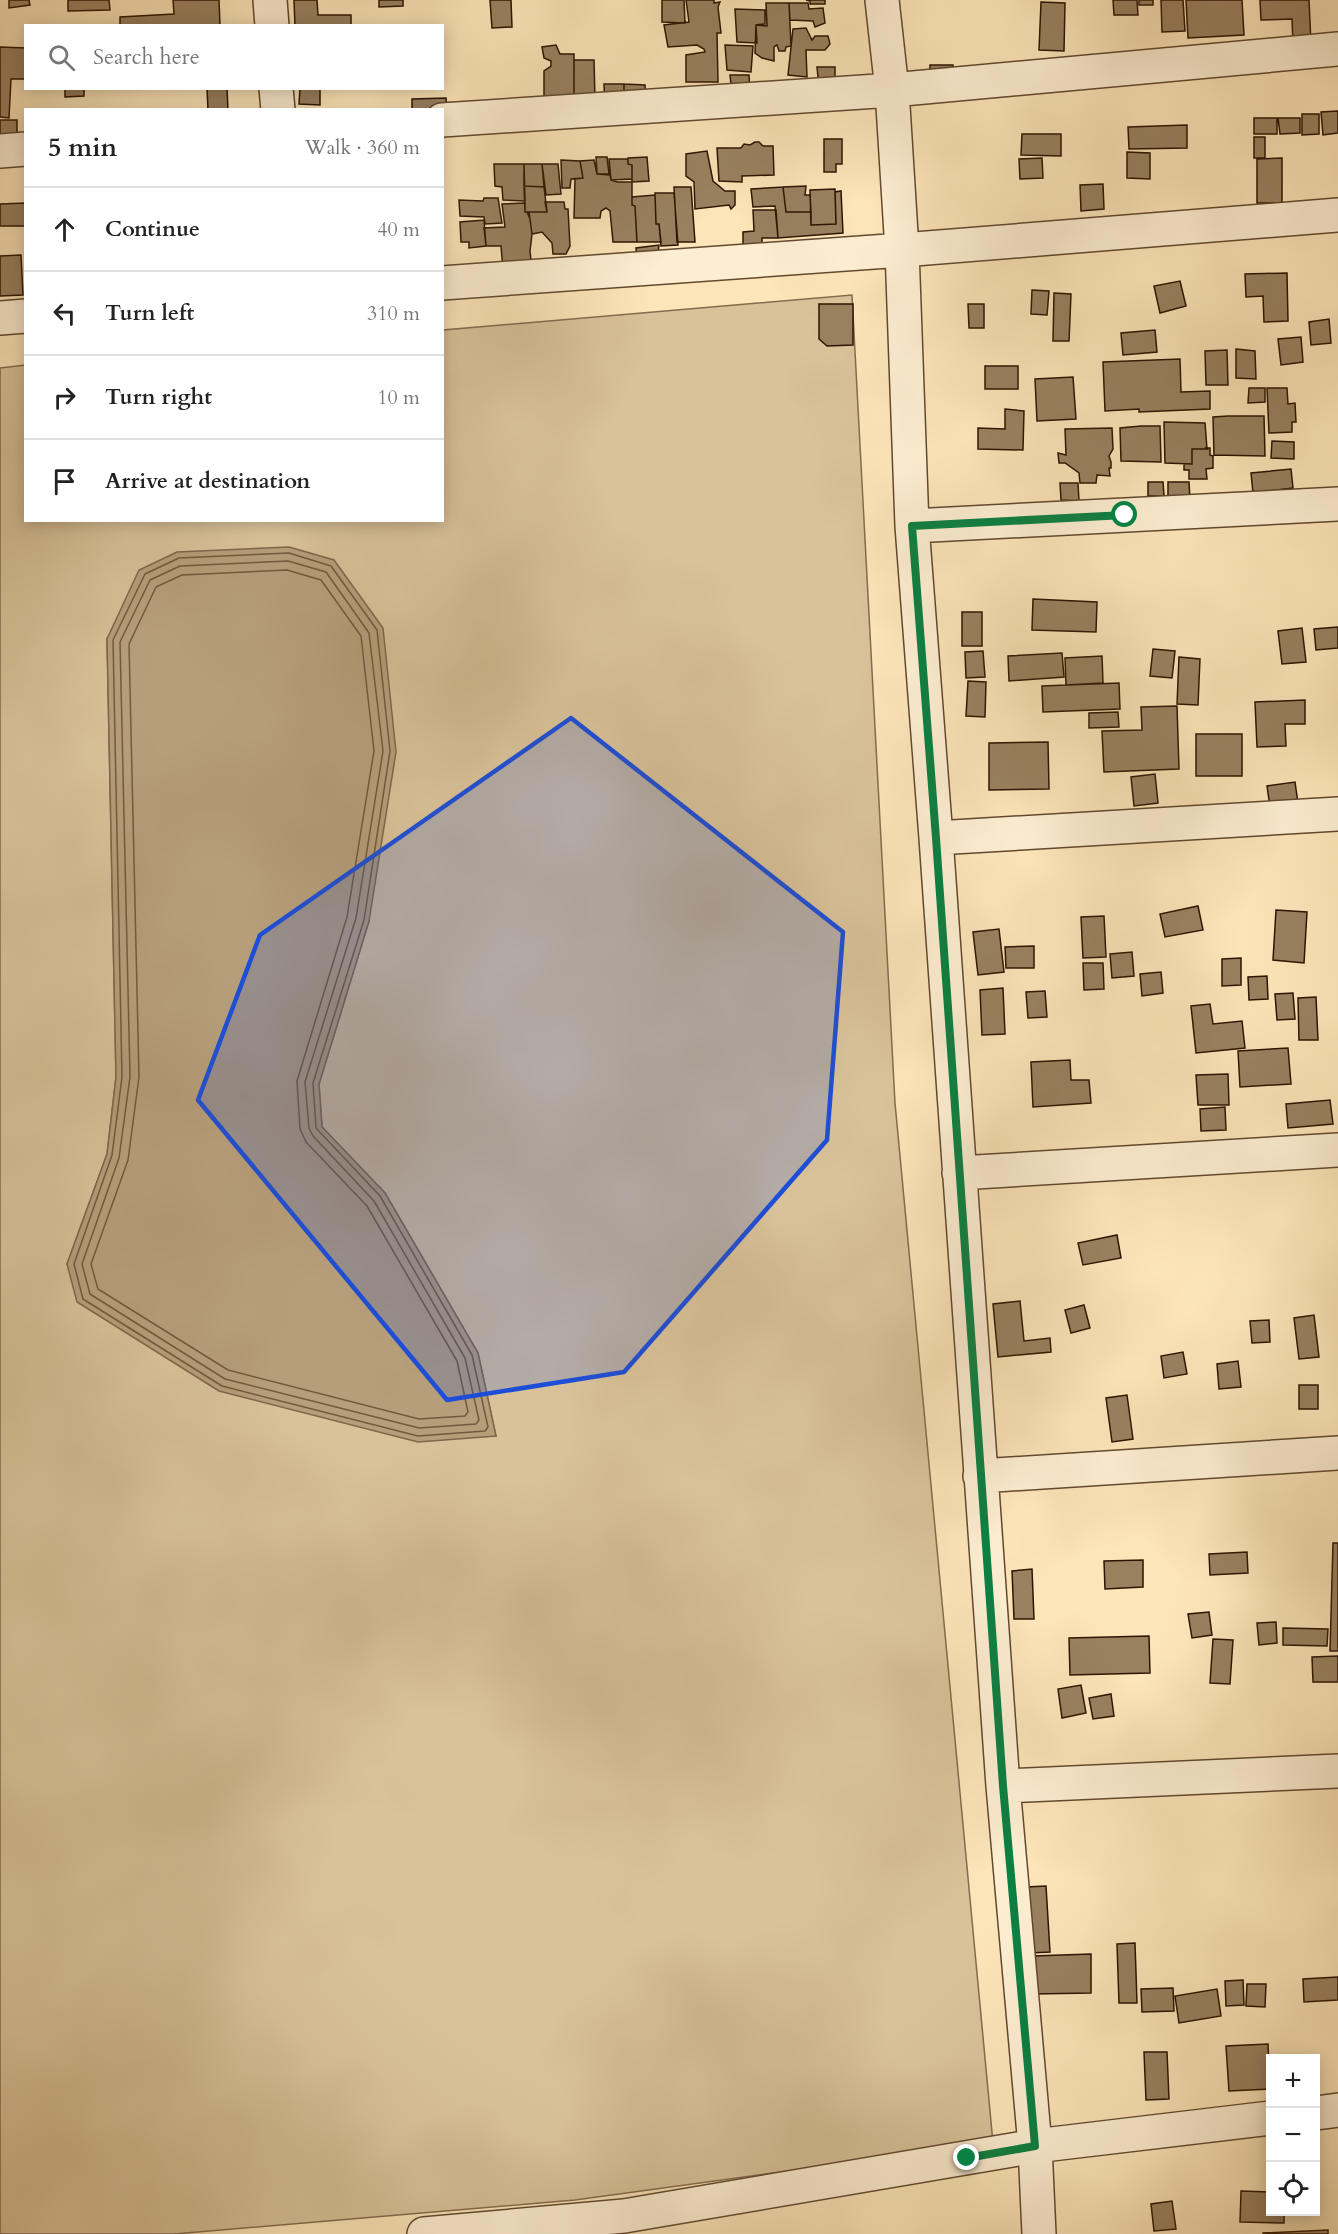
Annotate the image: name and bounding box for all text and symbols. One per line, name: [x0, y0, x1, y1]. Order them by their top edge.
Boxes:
search box: [24, 24, 444, 90]
icon: search: [45, 41, 78, 74]
text: Search here: [93, 42, 200, 72]
text: 5 min: [48, 130, 117, 165]
text: Walk · 360 m: [305, 134, 420, 161]
icon: ahead: [48, 213, 81, 246]
text: Continue: [105, 214, 200, 244]
text: 40 m: [377, 216, 420, 243]
icon: left: [48, 297, 81, 330]
text: Turn left: [105, 298, 194, 328]
text: 310 m: [367, 300, 420, 327]
icon: right: [48, 381, 81, 414]
text: Turn right: [105, 382, 212, 412]
text: 10 m: [377, 384, 420, 411]
icon: arrive: [48, 465, 81, 498]
text: Arrive at destination: [105, 466, 310, 496]
route start: [1111, 501, 1137, 527]
map controls: [1266, 2054, 1320, 2216]
button: +: [1266, 2054, 1320, 2108]
button: −: [1266, 2108, 1320, 2162]
route end: [953, 2144, 979, 2170]
button: locate: [1266, 2162, 1320, 2216]

